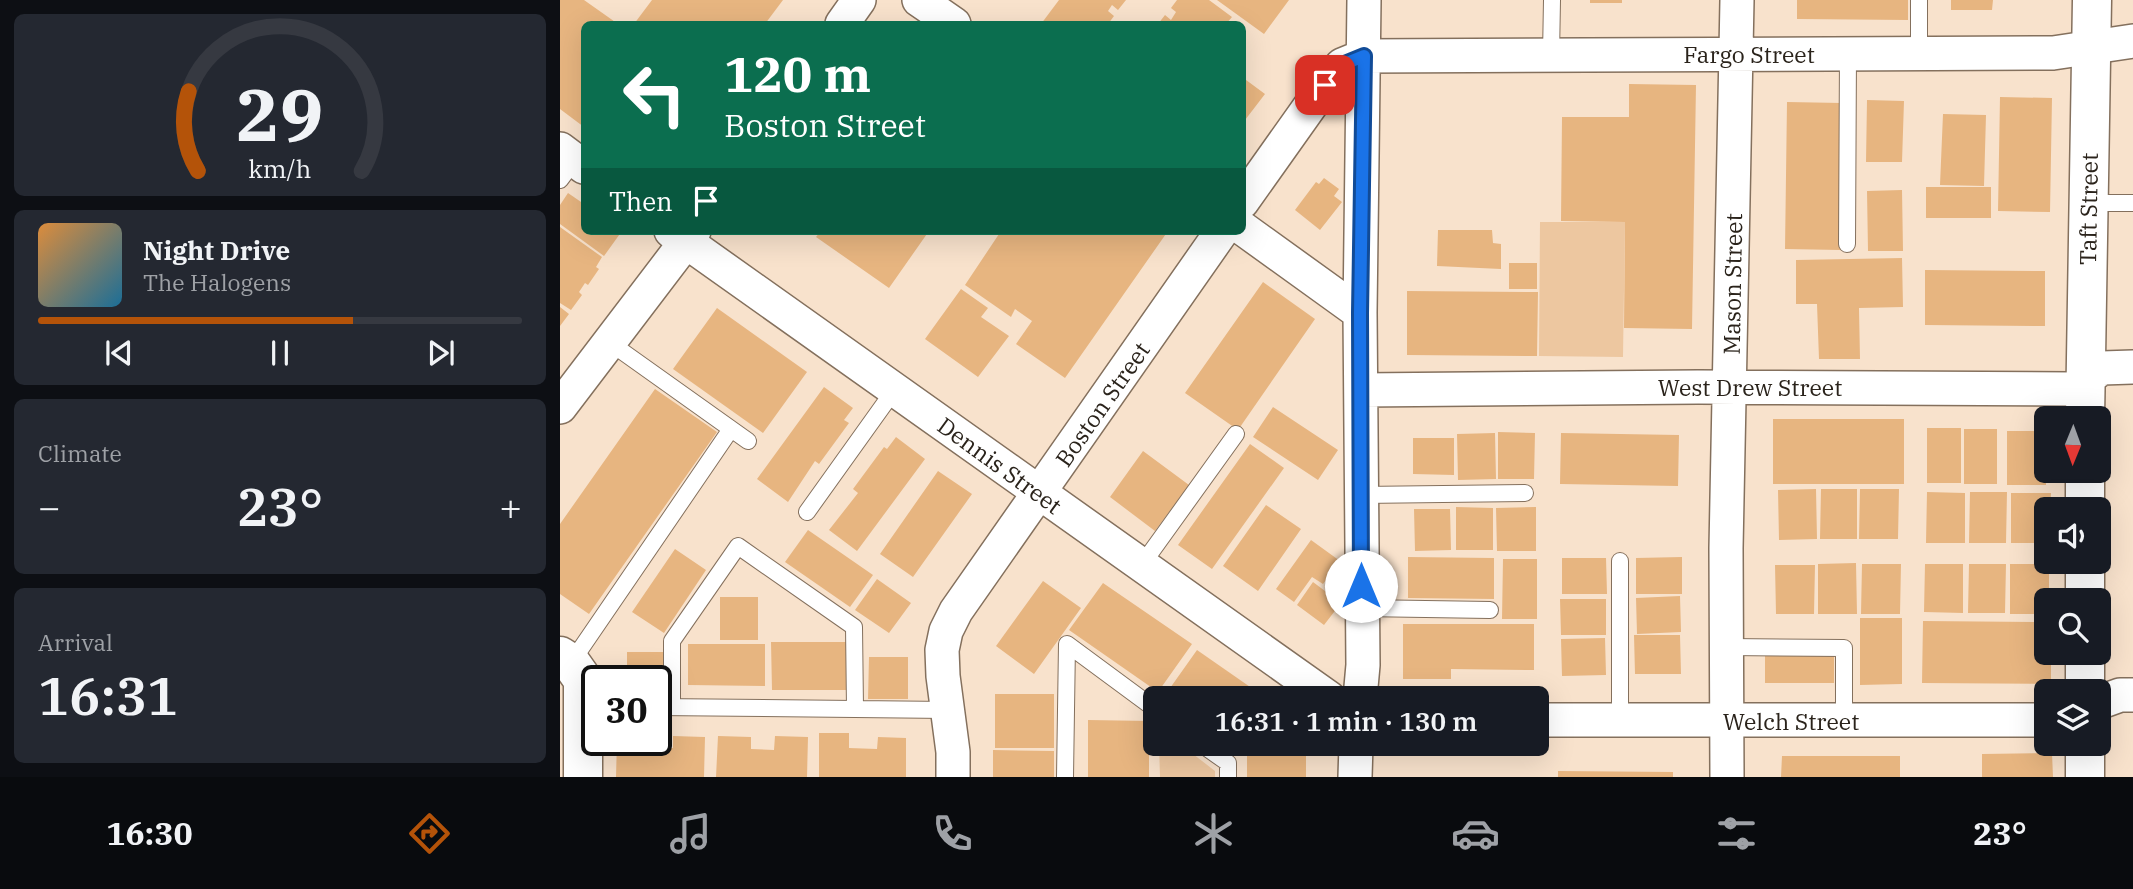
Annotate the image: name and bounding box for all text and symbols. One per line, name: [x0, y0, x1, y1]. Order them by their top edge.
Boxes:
street label: Fargo Street: [1683, 39, 1815, 69]
text: 120 m: [724, 42, 871, 105]
icon: left: [609, 49, 700, 140]
pin: [1295, 55, 1355, 115]
text: 29: [236, 66, 324, 161]
icon: arrive: [1306, 66, 1344, 104]
text: Boston Street: [724, 104, 926, 146]
text: km/h: [248, 152, 312, 185]
street label: Taft Street: [2072, 153, 2104, 265]
icon: arrive: [687, 182, 725, 220]
text: Then: [609, 184, 673, 218]
street label: Mason Street: [1716, 213, 1748, 355]
text: Night Drive: [143, 233, 290, 267]
text: The Halogens: [143, 267, 291, 297]
icon: previous: [100, 334, 138, 372]
icon: pause: [261, 334, 299, 372]
icon: next: [422, 334, 460, 372]
street label: Boston Street: [1048, 336, 1156, 472]
street label: West Drew Street: [1658, 372, 1842, 402]
north arrow: [2034, 406, 2110, 483]
map controls: [2034, 406, 2111, 756]
street label: Dennis Street: [932, 410, 1068, 520]
text: Climate: [38, 438, 122, 468]
text: 23°: [237, 473, 323, 540]
text: −: [38, 482, 61, 531]
text: +: [499, 482, 522, 531]
button: sound: [2034, 497, 2111, 574]
position arrow: [1324, 549, 1398, 623]
button: search: [2034, 588, 2111, 665]
text: Arrival: [38, 627, 113, 657]
text: 16:31: [38, 662, 178, 729]
speed limit sign: 30: [581, 665, 672, 756]
button: layers: [2034, 679, 2111, 756]
text: 16:31 · 1 min · 130 m: [1215, 704, 1477, 738]
street label: Welch Street: [1723, 706, 1859, 736]
icon: directions: [405, 809, 454, 858]
icon: music: [666, 809, 715, 858]
icon: phone: [928, 809, 977, 858]
icon: climate: [1189, 809, 1238, 858]
icon: car: [1451, 809, 1500, 858]
icon: filters: [1712, 809, 1761, 858]
text: 16:30: [106, 812, 193, 854]
text: 23°: [1973, 812, 2027, 854]

